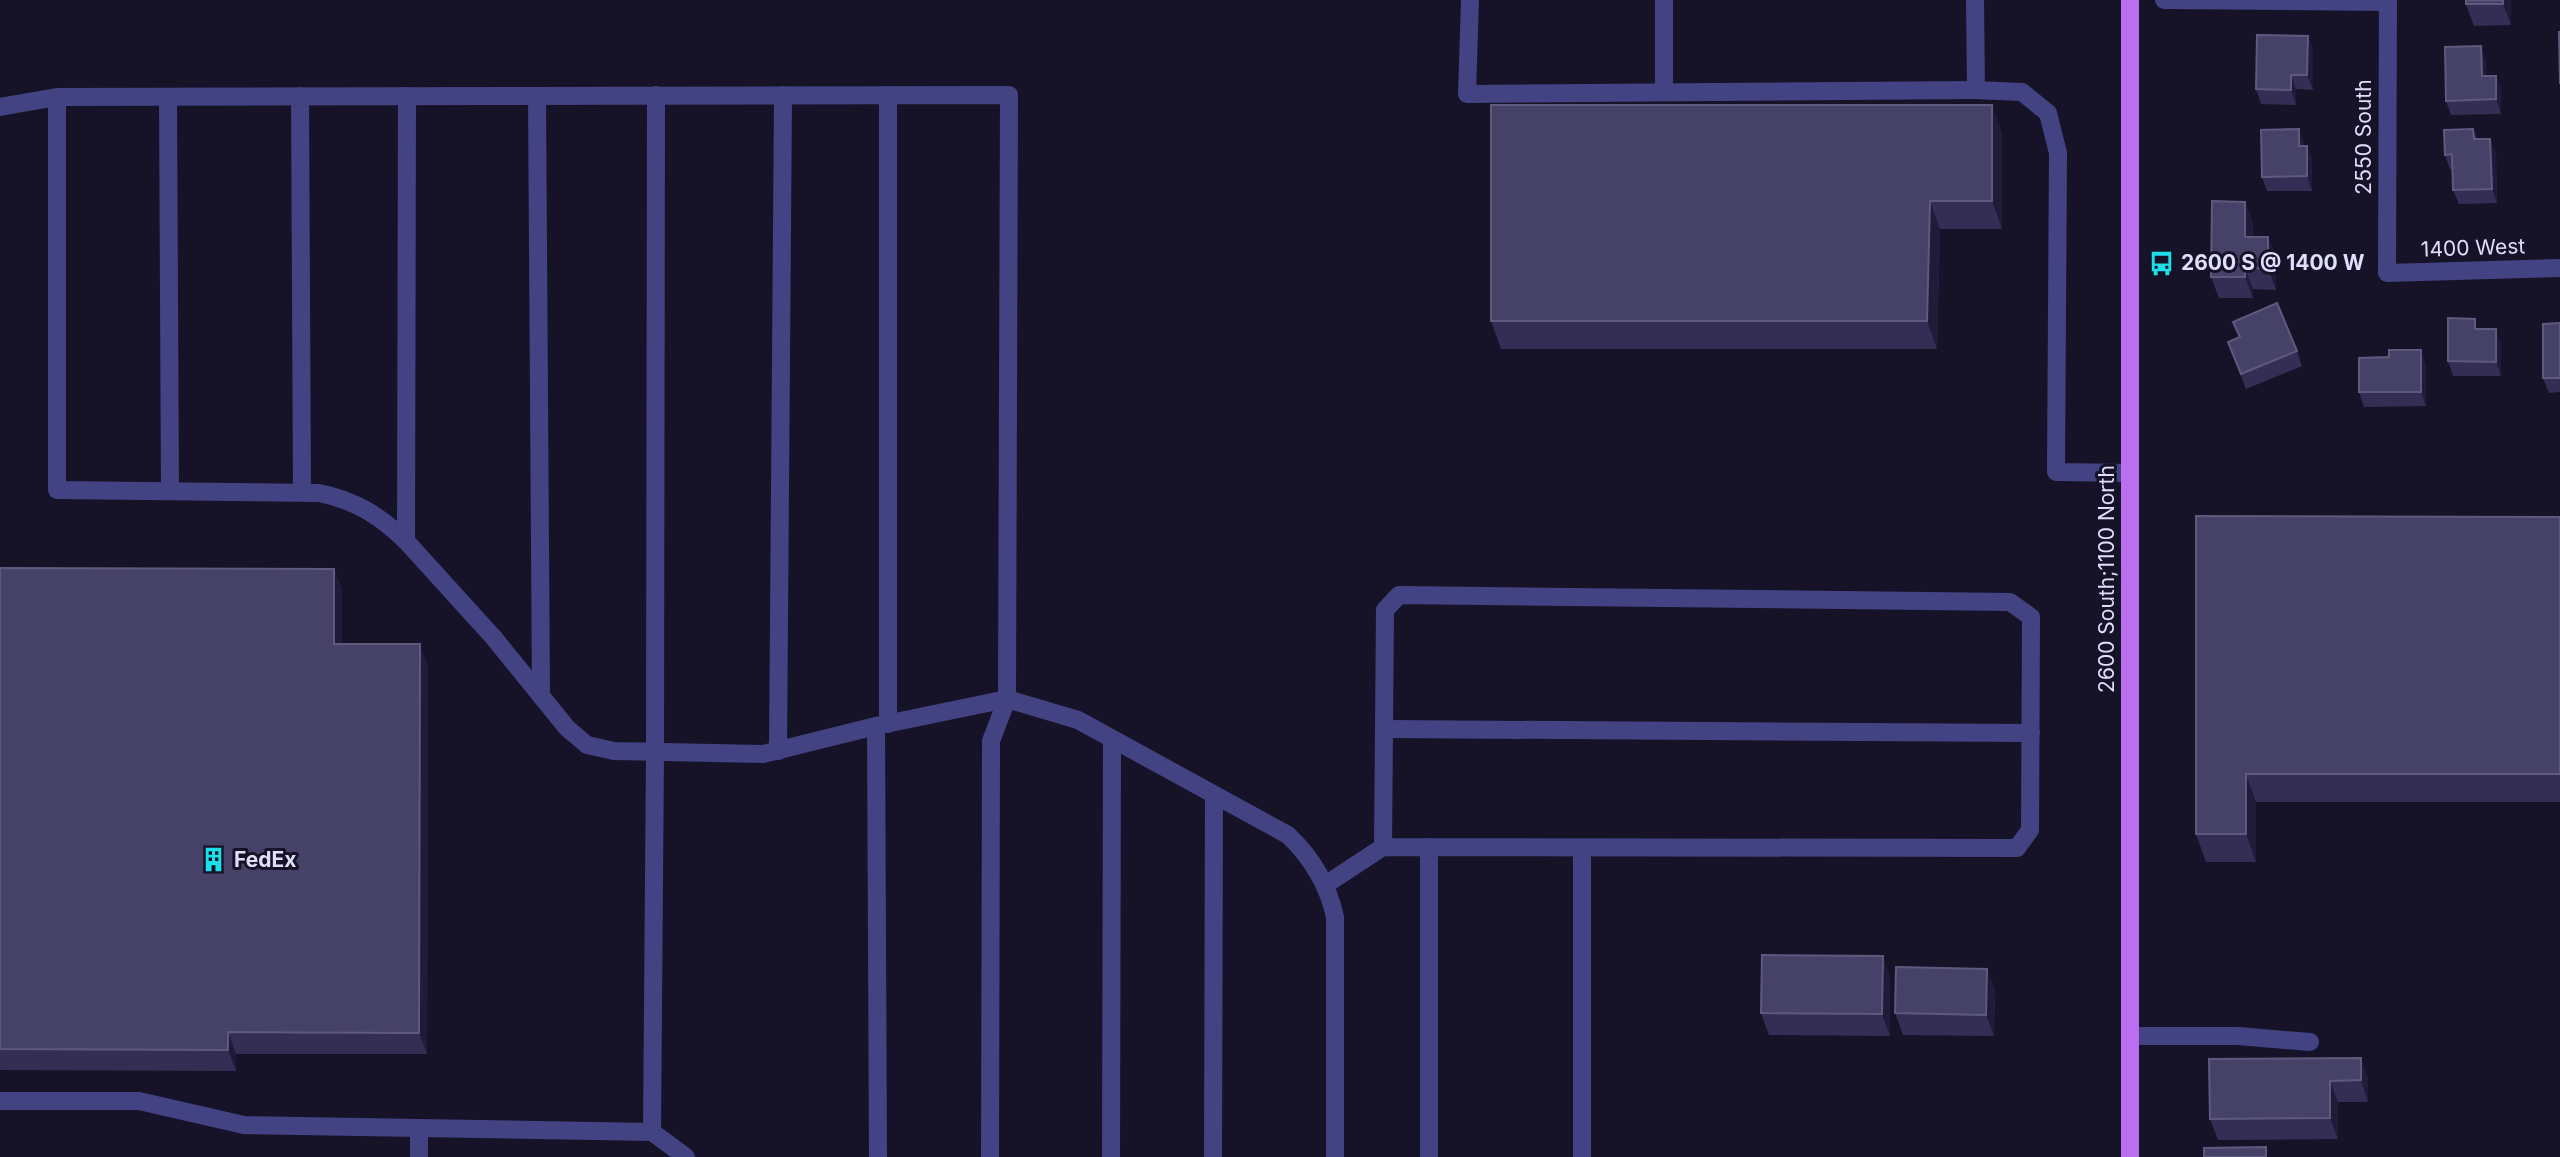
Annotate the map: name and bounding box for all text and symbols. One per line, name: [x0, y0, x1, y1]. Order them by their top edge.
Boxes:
street label: 2550 South: [2351, 79, 2376, 195]
street label: 1400 West: [2420, 233, 2526, 262]
bus stop icon: 2600 S @ 1400 W: [2147, 249, 2175, 277]
place label: 2600 S @ 1400 W: [2181, 250, 2365, 275]
street label: 2600 South;1100 North: [2094, 465, 2119, 693]
building icon: FedEx: [200, 846, 228, 874]
place label: FedEx: [234, 847, 296, 872]

